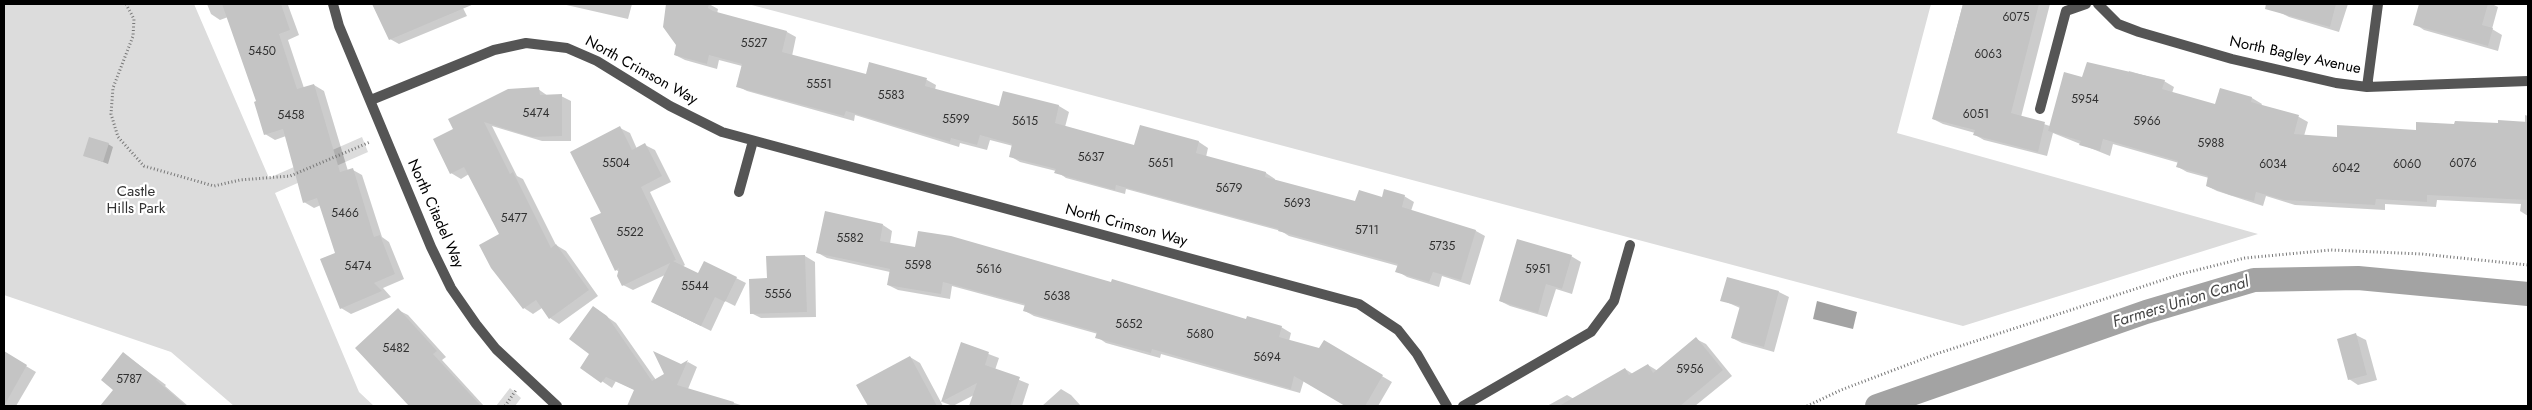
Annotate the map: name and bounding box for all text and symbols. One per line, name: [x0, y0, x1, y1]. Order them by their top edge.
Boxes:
house number: 6075: [2002, 11, 2030, 25]
street label: North Crimson Way: [582, 33, 700, 109]
street label: North Bagley Avenue: [2228, 33, 2362, 79]
house number: 5527: [741, 37, 767, 51]
house number: 5450: [248, 45, 276, 59]
house number: 6063: [1974, 48, 2002, 62]
house number: 5551: [806, 78, 832, 92]
house number: 5583: [878, 89, 904, 103]
house number: 5954: [2071, 93, 2099, 107]
house number: 5474: [522, 107, 550, 121]
house number: 6051: [1963, 108, 1989, 122]
house number: 5458: [277, 109, 305, 123]
house number: 5599: [942, 113, 970, 127]
house number: 5615: [1012, 115, 1038, 129]
house number: 5966: [2133, 115, 2161, 129]
house number: 5988: [2198, 137, 2224, 151]
house number: 5637: [1078, 151, 1104, 165]
street label: North Citadel Way: [403, 157, 467, 271]
house number: 5504: [602, 157, 630, 171]
house number: 5651: [1148, 157, 1174, 171]
house number: 6076: [2449, 157, 2477, 171]
house number: 6034: [2259, 158, 2287, 172]
house number: 6060: [2393, 158, 2421, 172]
house number: 6042: [2332, 162, 2360, 176]
house number: 5679: [1216, 182, 1242, 196]
park label: Castle Hills Park: [107, 183, 165, 218]
house number: 5693: [1283, 197, 1311, 211]
street label: North Crimson Way: [1063, 201, 1189, 251]
house number: 5466: [331, 207, 359, 221]
house number: 5477: [501, 212, 527, 226]
house number: 5711: [1355, 224, 1379, 238]
house number: 5522: [616, 226, 644, 240]
house number: 5582: [837, 232, 863, 246]
house number: 5735: [1429, 240, 1455, 254]
house number: 5598: [905, 259, 931, 273]
house number: 5474: [344, 260, 372, 274]
house number: 5616: [976, 263, 1002, 277]
house number: 5951: [1525, 263, 1551, 277]
water label: Farmers Union Canal: [2111, 273, 2251, 333]
house number: 5544: [681, 280, 709, 294]
house number: 5556: [764, 288, 792, 302]
house number: 5638: [1044, 290, 1070, 304]
house number: 5652: [1115, 318, 1143, 332]
house number: 5680: [1186, 328, 1214, 342]
house number: 5482: [382, 342, 410, 356]
house number: 5694: [1253, 351, 1281, 365]
house number: 5956: [1676, 363, 1704, 377]
house number: 5787: [116, 373, 142, 387]

